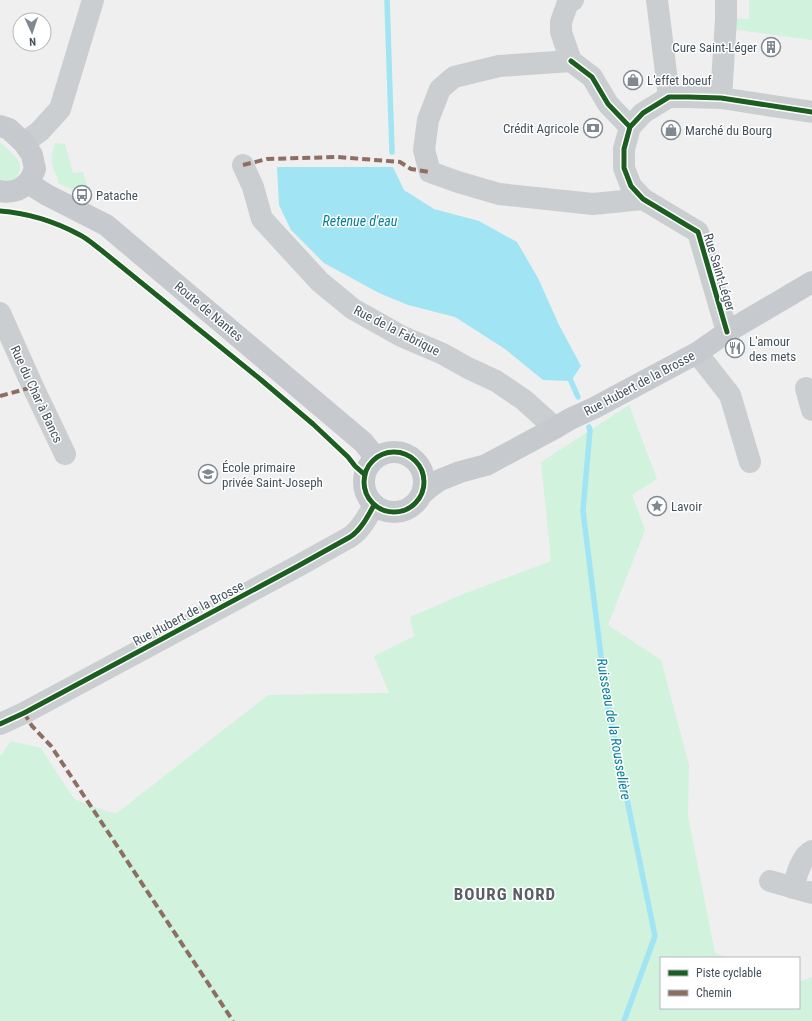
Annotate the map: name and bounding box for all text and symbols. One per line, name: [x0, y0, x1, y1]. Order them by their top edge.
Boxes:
north arrow: [12, 12, 52, 52]
text: N: [29, 35, 36, 48]
building icon: Cure Saint-Léger: [760, 36, 782, 58]
place label: Cure Saint-Léger: [672, 40, 757, 55]
shop icon: L'effet boeuf: [622, 69, 644, 91]
place label: L'effet boeuf: [647, 73, 712, 88]
bank icon: Crédit Agricole: [582, 117, 604, 139]
shop icon: Marché du Bourg: [660, 119, 682, 141]
place label: Crédit Agricole: [503, 121, 579, 136]
place label: Marché du Bourg: [685, 123, 772, 138]
bus stop icon: Patache: [71, 184, 93, 206]
place label: Patache: [96, 188, 138, 203]
water label: Retenue d'eau: [323, 213, 398, 229]
street label: Rue Saint-Léger: [701, 232, 738, 313]
street label: Route de Nantes: [171, 278, 246, 344]
street label: Rue de la Fabrique: [351, 302, 442, 359]
place label: L'amour des mets: [749, 334, 796, 364]
restaurant icon: L'amour des mets: [724, 337, 746, 359]
street label: Rue du Char à Bancs: [7, 343, 66, 445]
street label: Rue Hubert de la Brosse: [581, 348, 697, 419]
place label: École primaire privée Saint-Joseph: [222, 460, 323, 490]
school or university icon: École primaire privée Saint-Joseph: [197, 463, 219, 485]
place icon: Lavoir: [646, 495, 668, 517]
place label: Lavoir: [671, 499, 702, 514]
street label: Rue Hubert de la Brosse: [130, 578, 246, 649]
water label: Ruisseau de la Rousselière: [594, 657, 634, 801]
district label: BOURG NORD: [454, 884, 556, 904]
legend: [660, 957, 800, 1009]
text: Piste cyclable: [696, 966, 762, 980]
text: Chemin: [696, 986, 732, 1000]

